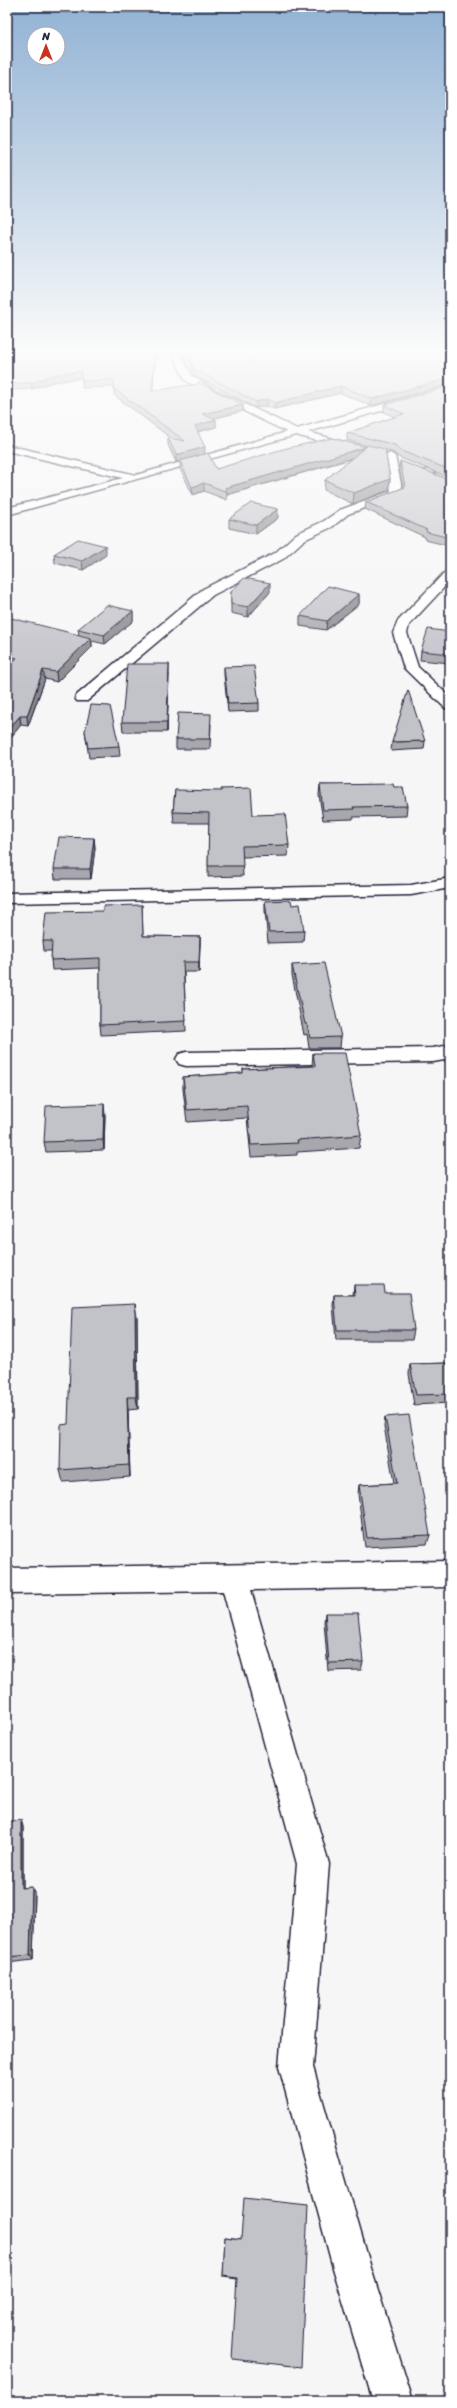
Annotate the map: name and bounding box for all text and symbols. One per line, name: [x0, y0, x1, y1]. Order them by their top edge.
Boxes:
north arrow: [26, 26, 66, 66]
text: N: [41, 27, 50, 46]

